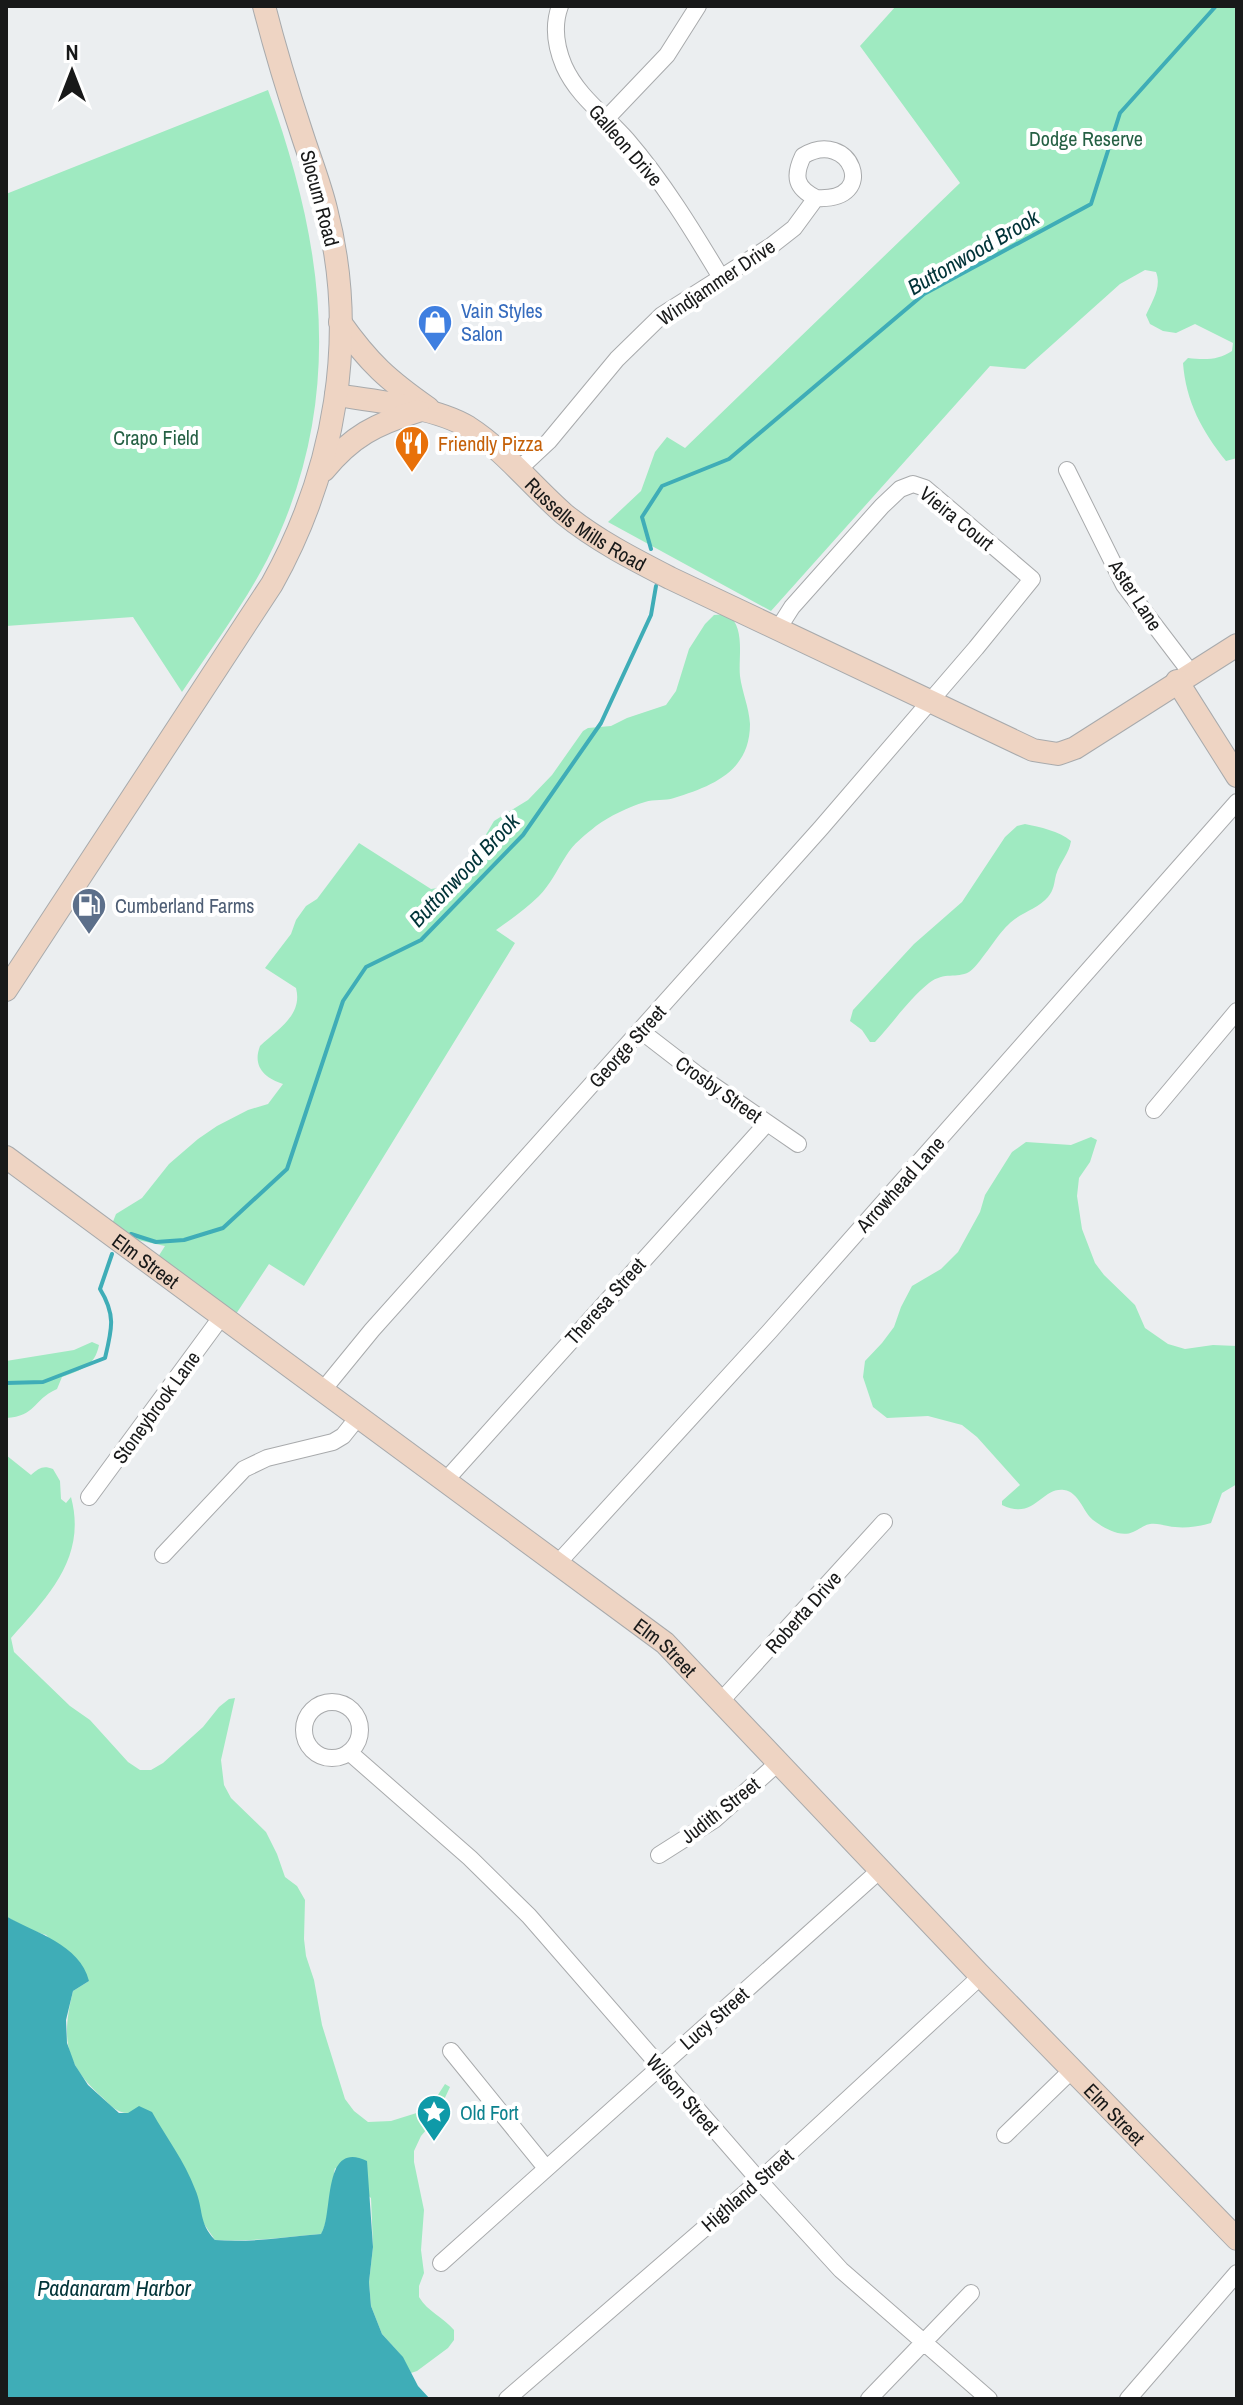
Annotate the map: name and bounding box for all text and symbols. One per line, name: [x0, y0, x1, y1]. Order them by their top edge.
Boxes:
north arrow: [32, 32, 112, 112]
text: N: [65, 37, 79, 67]
street label: Galleon Drive: [583, 98, 669, 192]
park label: Dodge Reserve: [1029, 125, 1143, 152]
street label: Slocum Road: [294, 147, 346, 249]
water label: Buttonwood Brook: [902, 202, 1045, 302]
street label: Windjammer Drive: [652, 233, 780, 331]
place label: Vain Styles Salon: [461, 297, 543, 347]
shop icon: Vain Styles Salon: [416, 303, 454, 353]
park label: Crapo Field: [113, 424, 199, 451]
restaurant icon: Friendly Pizza: [393, 424, 431, 474]
place label: Friendly Pizza: [438, 430, 543, 457]
street label: Russells Mills Road: [520, 471, 651, 577]
street label: Vieira Court: [914, 480, 1000, 557]
street label: Aster Lane: [1103, 554, 1169, 636]
water label: Buttonwood Brook: [402, 806, 527, 933]
fuel station icon: Cumberland Farms: [70, 886, 108, 936]
place label: Cumberland Farms: [115, 892, 255, 919]
street label: George Street: [582, 998, 672, 1093]
street label: Crosby Street: [670, 1049, 768, 1129]
street label: Arrowhead Lane: [849, 1130, 950, 1238]
street label: Elm Street: [107, 1227, 185, 1294]
street label: Theresa Street: [559, 1251, 652, 1350]
street label: Stoneybrook Lane: [106, 1345, 206, 1469]
street label: Roberta Drive: [759, 1565, 847, 1659]
street label: Elm Street: [629, 1611, 704, 1683]
street label: Judith Street: [675, 1770, 765, 1849]
street label: Lucy Street: [674, 1980, 754, 2055]
street label: Wilson Street: [641, 2048, 726, 2140]
street label: Elm Street: [1079, 2077, 1152, 2151]
place icon: Old Fort: [415, 2093, 453, 2143]
place label: Old Fort: [460, 2099, 519, 2126]
street label: Highland Street: [695, 2142, 799, 2238]
water label: Padanaram Harbor: [37, 2273, 192, 2303]

